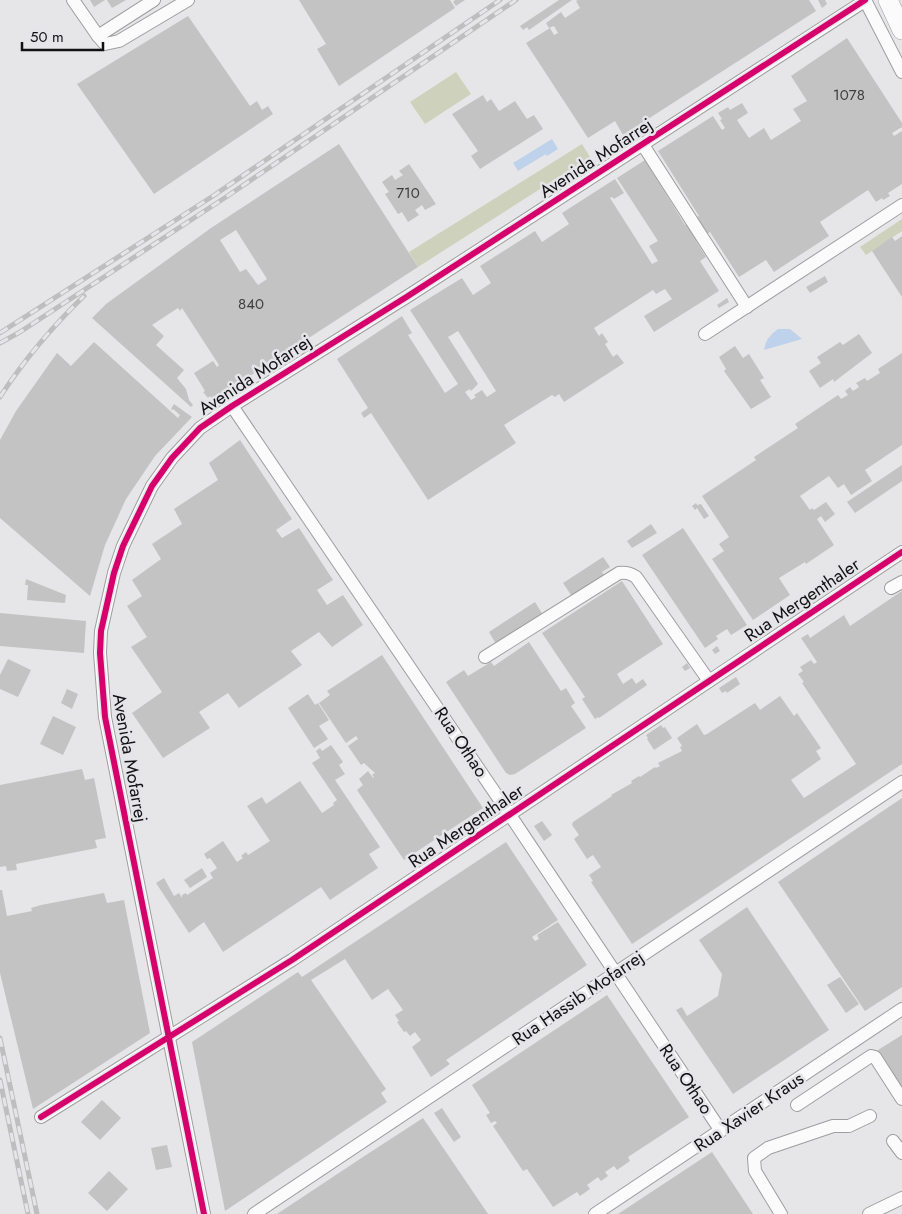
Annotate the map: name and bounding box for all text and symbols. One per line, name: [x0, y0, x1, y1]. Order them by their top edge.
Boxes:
scale bar: [22, 20, 104, 52]
text: 50 m: [30, 26, 64, 48]
house number: 1078: [833, 84, 865, 106]
street label: Avenida Mofarrej: [534, 112, 658, 204]
house number: 710: [396, 182, 420, 204]
house number: 840: [238, 293, 264, 315]
street label: Avenida Mofarrej: [193, 329, 317, 421]
street label: Rua Mergenthaler: [739, 551, 866, 648]
street label: Avenida Mofarrej: [106, 692, 154, 824]
street label: Rua Othao: [428, 702, 494, 783]
street label: Rua Mergenthaler: [403, 777, 530, 874]
street label: Rua Hassib Mofarrej: [507, 944, 649, 1052]
street label: Rua Othao: [653, 1039, 719, 1120]
street label: Rua Xavier Kraus: [689, 1066, 809, 1158]

